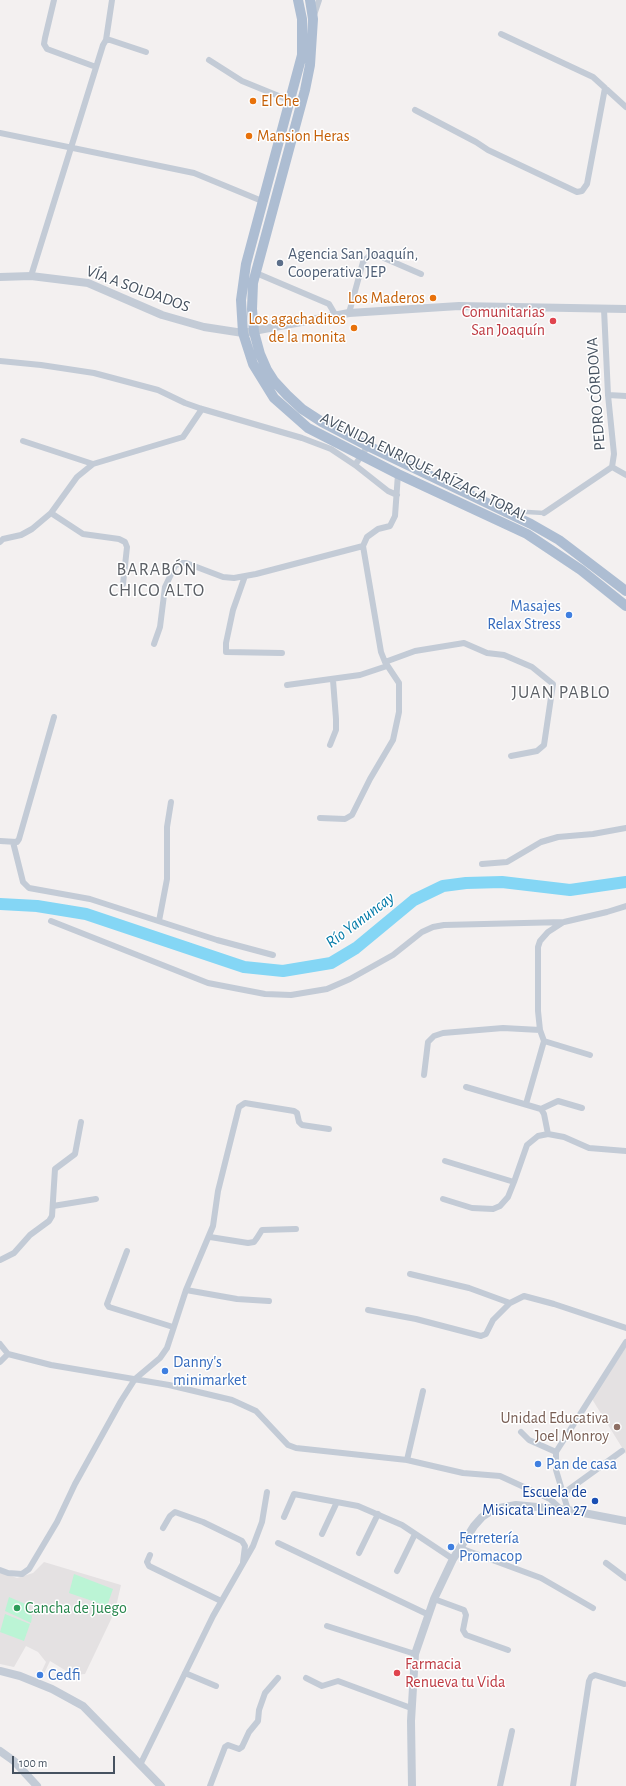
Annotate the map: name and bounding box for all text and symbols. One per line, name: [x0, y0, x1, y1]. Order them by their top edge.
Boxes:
place label: El Che: [261, 91, 299, 111]
marker: El Che: [248, 96, 258, 106]
place label: Mansion Heras: [257, 126, 350, 146]
marker: Mansion Heras: [244, 131, 254, 141]
place label: Agencia San Joaquín, Cooperativa JEP: [288, 244, 418, 282]
marker: Agencia San Joaquín, Cooperativa JEP: [275, 258, 285, 268]
street label: VÍA A SOLDADOS: [84, 261, 192, 317]
place label: Los Maderos: [348, 288, 425, 308]
marker: Los Maderos: [428, 293, 438, 303]
place label: Comunitarias San Joaquín: [462, 302, 545, 340]
place label: Los agachaditos de la monita: [248, 309, 346, 347]
marker: Comunitarias San Joaquín: [548, 316, 558, 326]
marker: Los agachaditos de la monita: [349, 323, 359, 333]
street label: PEDRO CÓRDOVA: [582, 337, 610, 451]
street label: AVENIDA ENRIQUE ARÍZAGA TORAL: [317, 408, 531, 526]
district label: BARABÓN CHICO ALTO: [109, 559, 205, 602]
place label: Masajes Relax Stress: [487, 596, 561, 634]
marker: Masajes Relax Stress: [564, 610, 574, 620]
district label: JUAN PABLO: [511, 682, 611, 704]
water label: Río Yanuncay: [322, 888, 398, 952]
place label: Danny's minimarket: [173, 1352, 247, 1390]
marker: Danny's minimarket: [160, 1366, 170, 1376]
place label: Unidad Educativa Joel Monroy: [501, 1408, 609, 1446]
marker: Unidad Educativa Joel Monroy: [612, 1422, 622, 1432]
place label: Pan de casa: [546, 1454, 617, 1474]
marker: Pan de casa: [533, 1459, 543, 1469]
place label: Escuela de Misicata Linea 27: [482, 1482, 587, 1520]
marker: Escuela de Misicata Linea 27: [590, 1496, 600, 1506]
place label: Ferretería Promacop: [459, 1528, 522, 1566]
marker: Ferretería Promacop: [446, 1542, 456, 1552]
place label: Cancha de juego: [25, 1598, 127, 1618]
marker: Cancha de juego: [12, 1603, 22, 1613]
place label: Farmacia Renueva tu Vida: [405, 1654, 505, 1692]
place label: Cedfi: [48, 1665, 81, 1685]
marker: Farmacia Renueva tu Vida: [392, 1668, 402, 1678]
marker: Cedfi: [35, 1670, 45, 1680]
scale bar: [14, 1748, 117, 1774]
text: 100 m: [19, 1757, 47, 1769]

